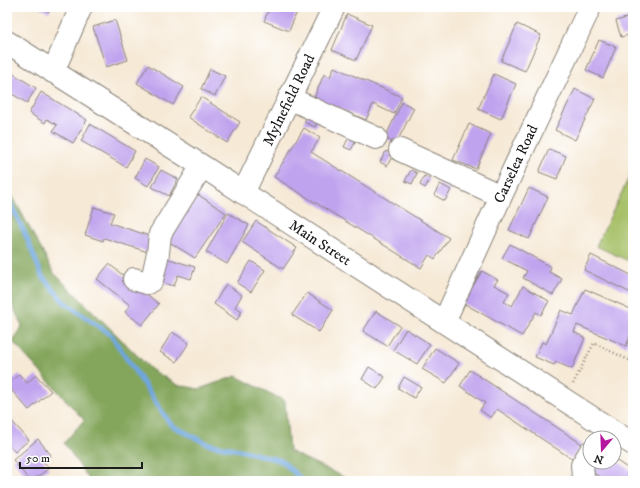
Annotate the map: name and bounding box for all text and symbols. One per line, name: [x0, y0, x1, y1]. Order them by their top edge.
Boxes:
street label: Mylnefield Road: [259, 51, 320, 149]
street label: Carselea Road: [490, 121, 543, 206]
street label: Main Street: [285, 216, 355, 270]
north arrow: [582, 430, 622, 470]
scale bar: [20, 444, 142, 470]
text: N: [593, 450, 606, 467]
text: 50 m: [26, 451, 50, 466]

